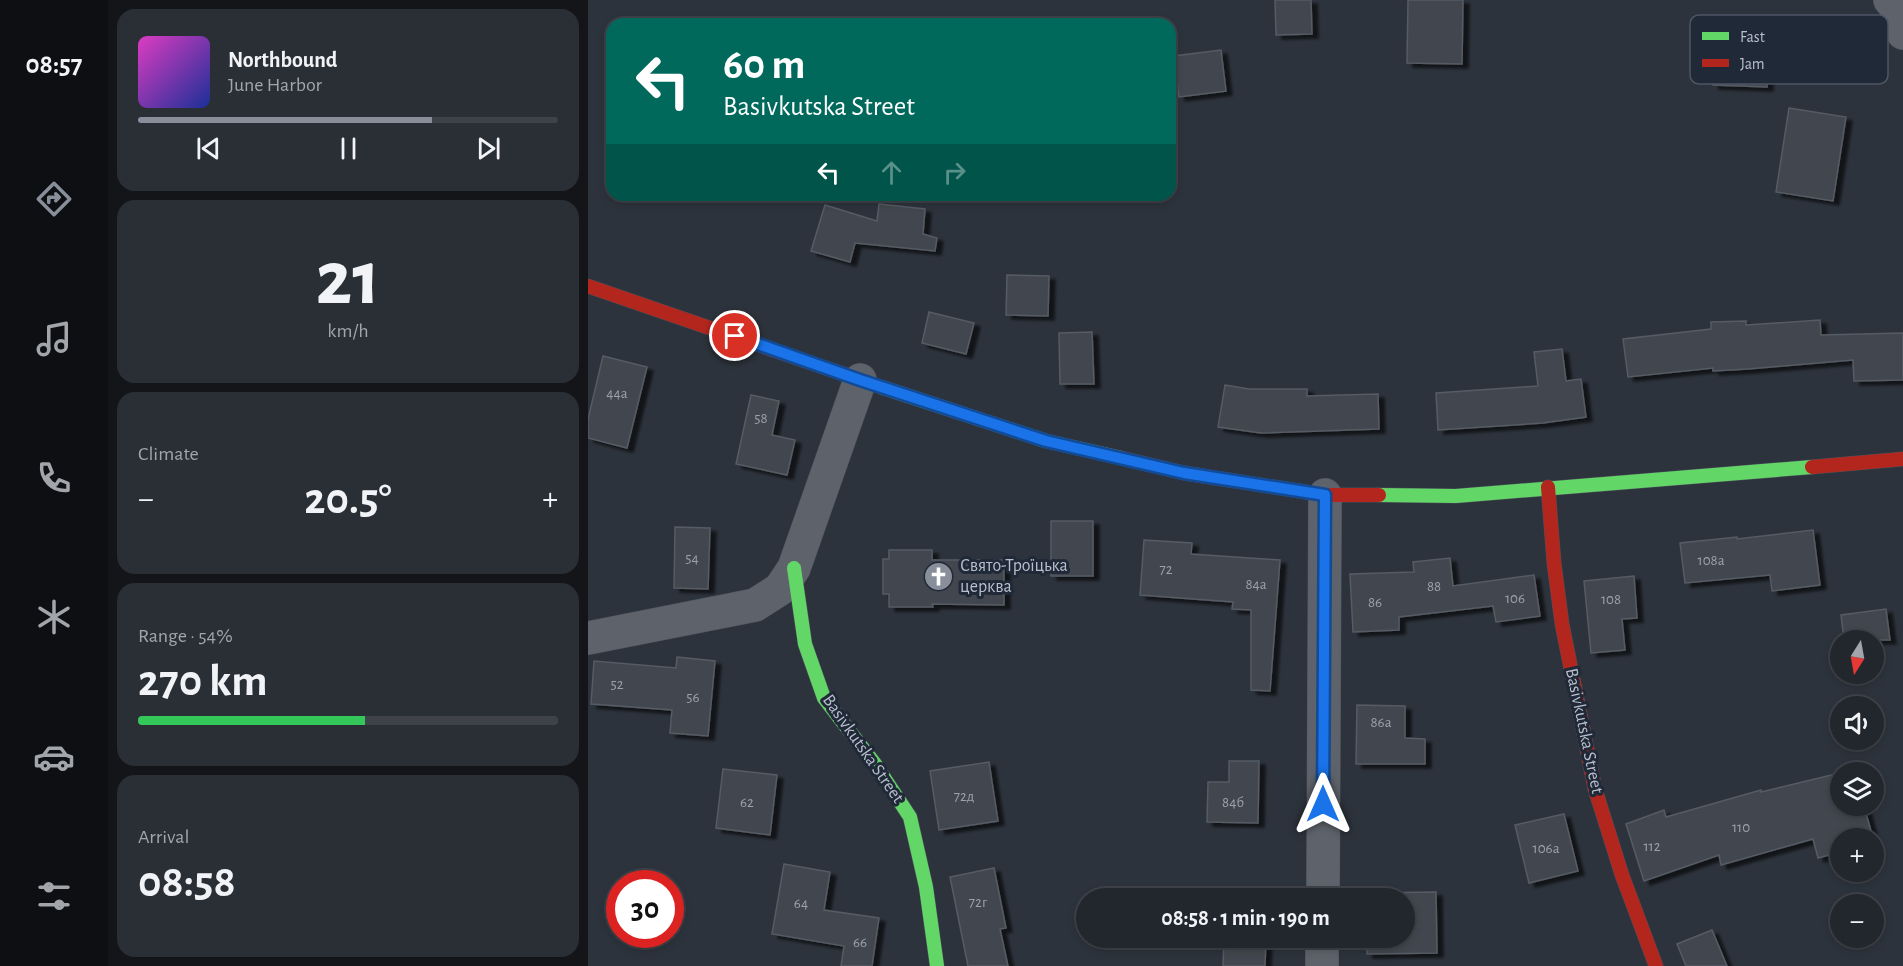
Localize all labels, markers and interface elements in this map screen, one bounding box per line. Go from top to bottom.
legend [1690,15,1888,84]
text: Fast [1740,29,1765,45]
icon: left [624,42,702,120]
text: 60 m [723,44,805,86]
text: Northbound [228,49,337,71]
text: 08:57 [26,51,82,78]
text: Jam [1740,56,1765,72]
text: June Harbor [228,75,322,95]
text: Basivkutska Street [723,93,915,120]
icon: previous [192,132,225,165]
icon: pause [332,132,365,165]
icon: next [472,132,505,165]
icon: left [812,156,845,189]
icon: ahead [875,156,908,189]
icon: right [938,156,971,189]
icon: directions [33,178,75,220]
text: 21 [316,241,380,319]
pin [709,310,760,361]
icon: music [33,318,75,360]
icon: arrive [718,319,751,352]
text: km/h [327,321,369,341]
house number: 44а [606,386,628,401]
house number: 58 [754,411,768,426]
text: Climate [138,444,199,464]
icon: phone [33,457,75,499]
text: 20.5° [304,477,392,522]
text: − [138,483,154,516]
text: + [542,483,558,516]
house number: 54 [685,551,699,566]
house number: 108а [1697,553,1725,568]
place label: Свято-Троїцька церква [960,557,1068,596]
church icon: Свято-Троїцька церква [923,560,955,592]
house number: 72 [1159,562,1173,577]
house number: 84а [1245,577,1267,592]
house number: 88 [1427,579,1441,594]
house number: 106 [1505,591,1525,606]
house number: 108 [1601,592,1621,607]
house number: 86 [1368,595,1382,610]
icon: climate [33,596,75,638]
text: Range · 54% [138,626,233,646]
north arrow [1830,630,1884,684]
map controls [1830,630,1884,948]
text: 270 km [138,659,267,704]
street label: Basivkutska Street [1562,667,1606,796]
house number: 52 [610,677,624,692]
house number: 56 [686,690,700,705]
street label: Basivkutska Street [819,691,907,807]
button: sound [1830,696,1884,750]
house number: 86а [1370,715,1392,730]
icon: car [33,736,75,778]
button: layers [1830,762,1884,816]
position arrow [1291,772,1355,836]
house number: 72д [954,789,974,804]
house number: 62 [740,795,754,810]
house number: 84б [1222,795,1244,810]
house number: 110 [1732,820,1750,835]
text: Arrival [138,827,189,847]
button: + [1830,828,1884,882]
house number: 112 [1643,839,1661,854]
house number: 106а [1533,841,1560,856]
text: 08:58 [138,860,236,905]
speed limit sign: 30 [606,870,684,948]
icon: filters [33,875,75,917]
button: − [1830,894,1884,948]
house number: 72г [969,895,988,910]
house number: 64 [794,896,808,911]
text: 08:58 · 1 min · 190 m [1161,907,1330,929]
house number: 66 [853,935,867,950]

